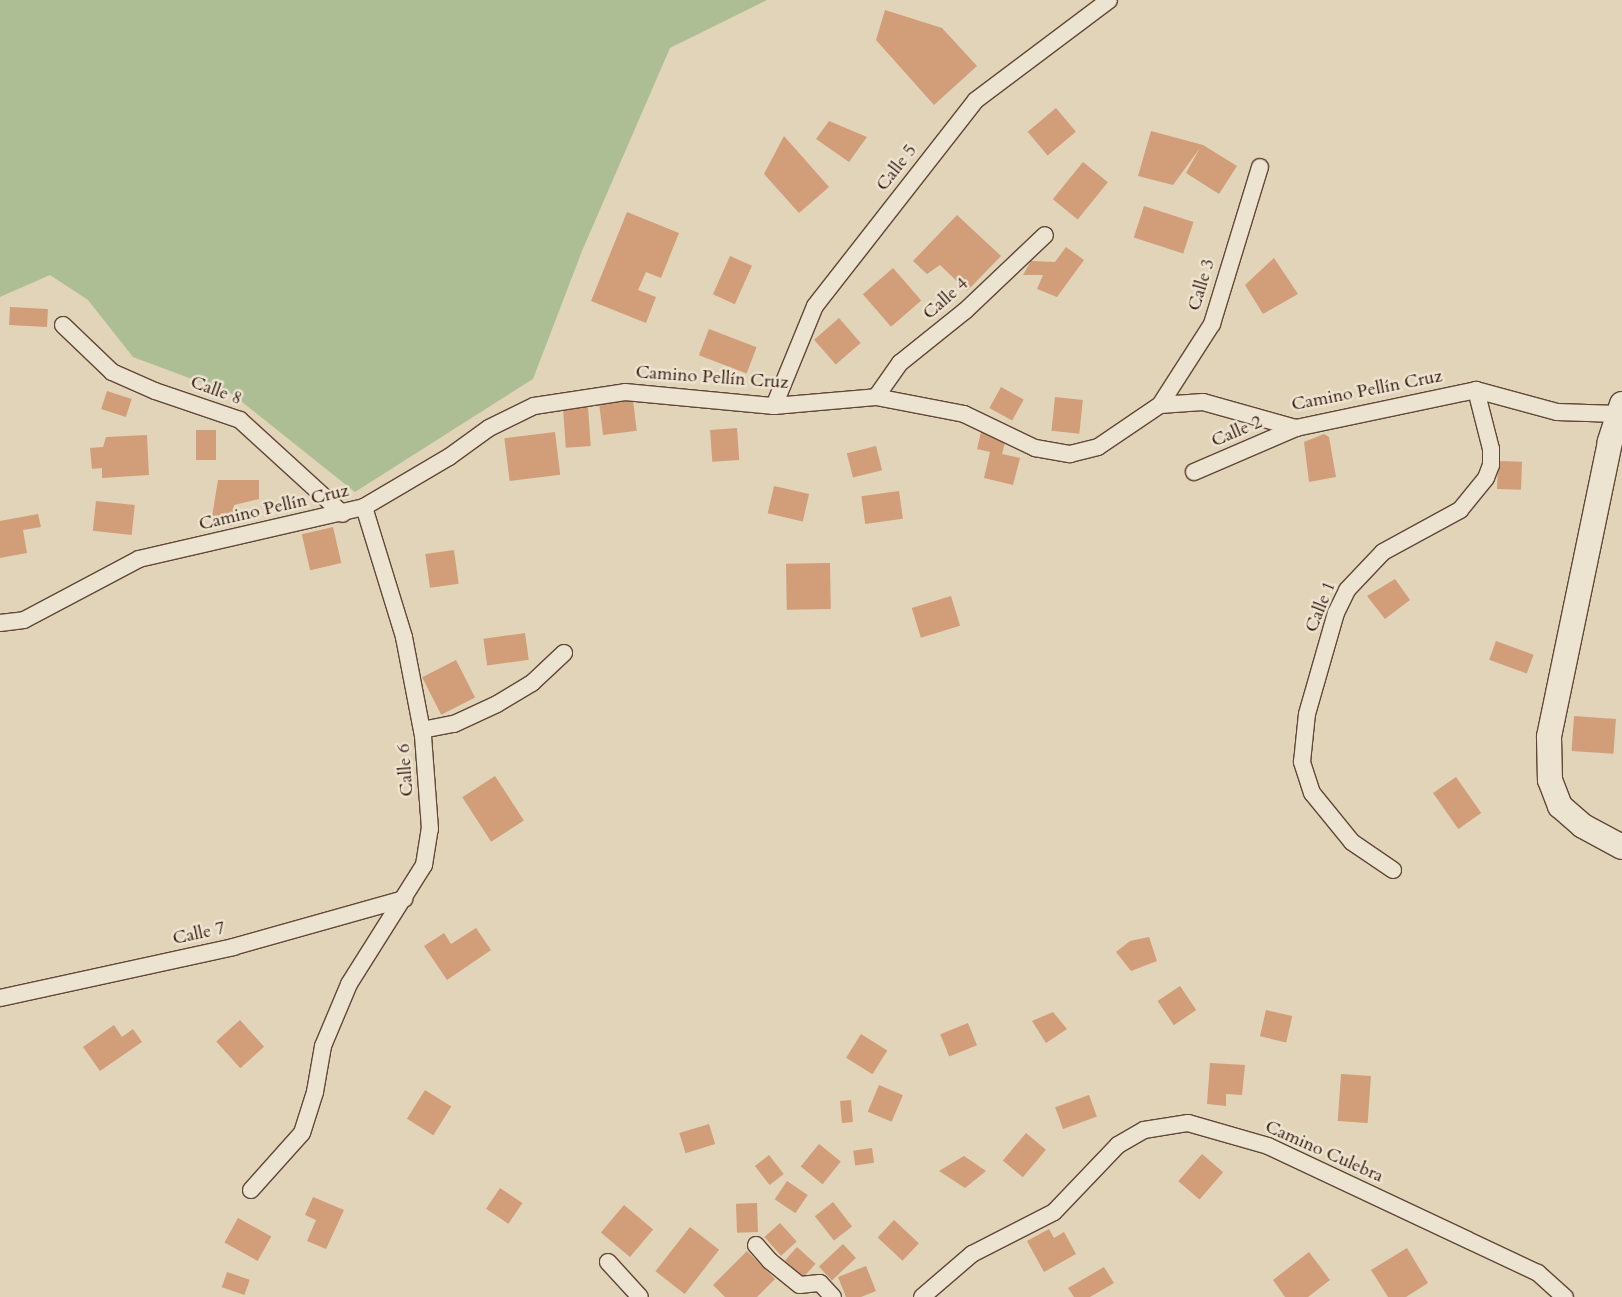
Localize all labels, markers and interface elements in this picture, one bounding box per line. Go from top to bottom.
street label: Calle 5 [872,140,922,196]
street label: Calle 3 [1184,257,1220,313]
street label: Calle 4 [919,273,973,325]
street label: Camino Pellín Cruz [635,362,789,394]
street label: Camino Pellín Cruz [1290,366,1444,416]
street label: Calle 8 [187,372,245,410]
street label: Calle 2 [1208,412,1266,452]
street label: Camino Pellín Cruz [197,480,351,536]
street label: Calle 1 [1301,578,1341,636]
street label: Calle 6 [393,743,419,797]
street label: Calle 7 [171,918,227,950]
street label: Camino Culebra [1262,1116,1386,1188]

